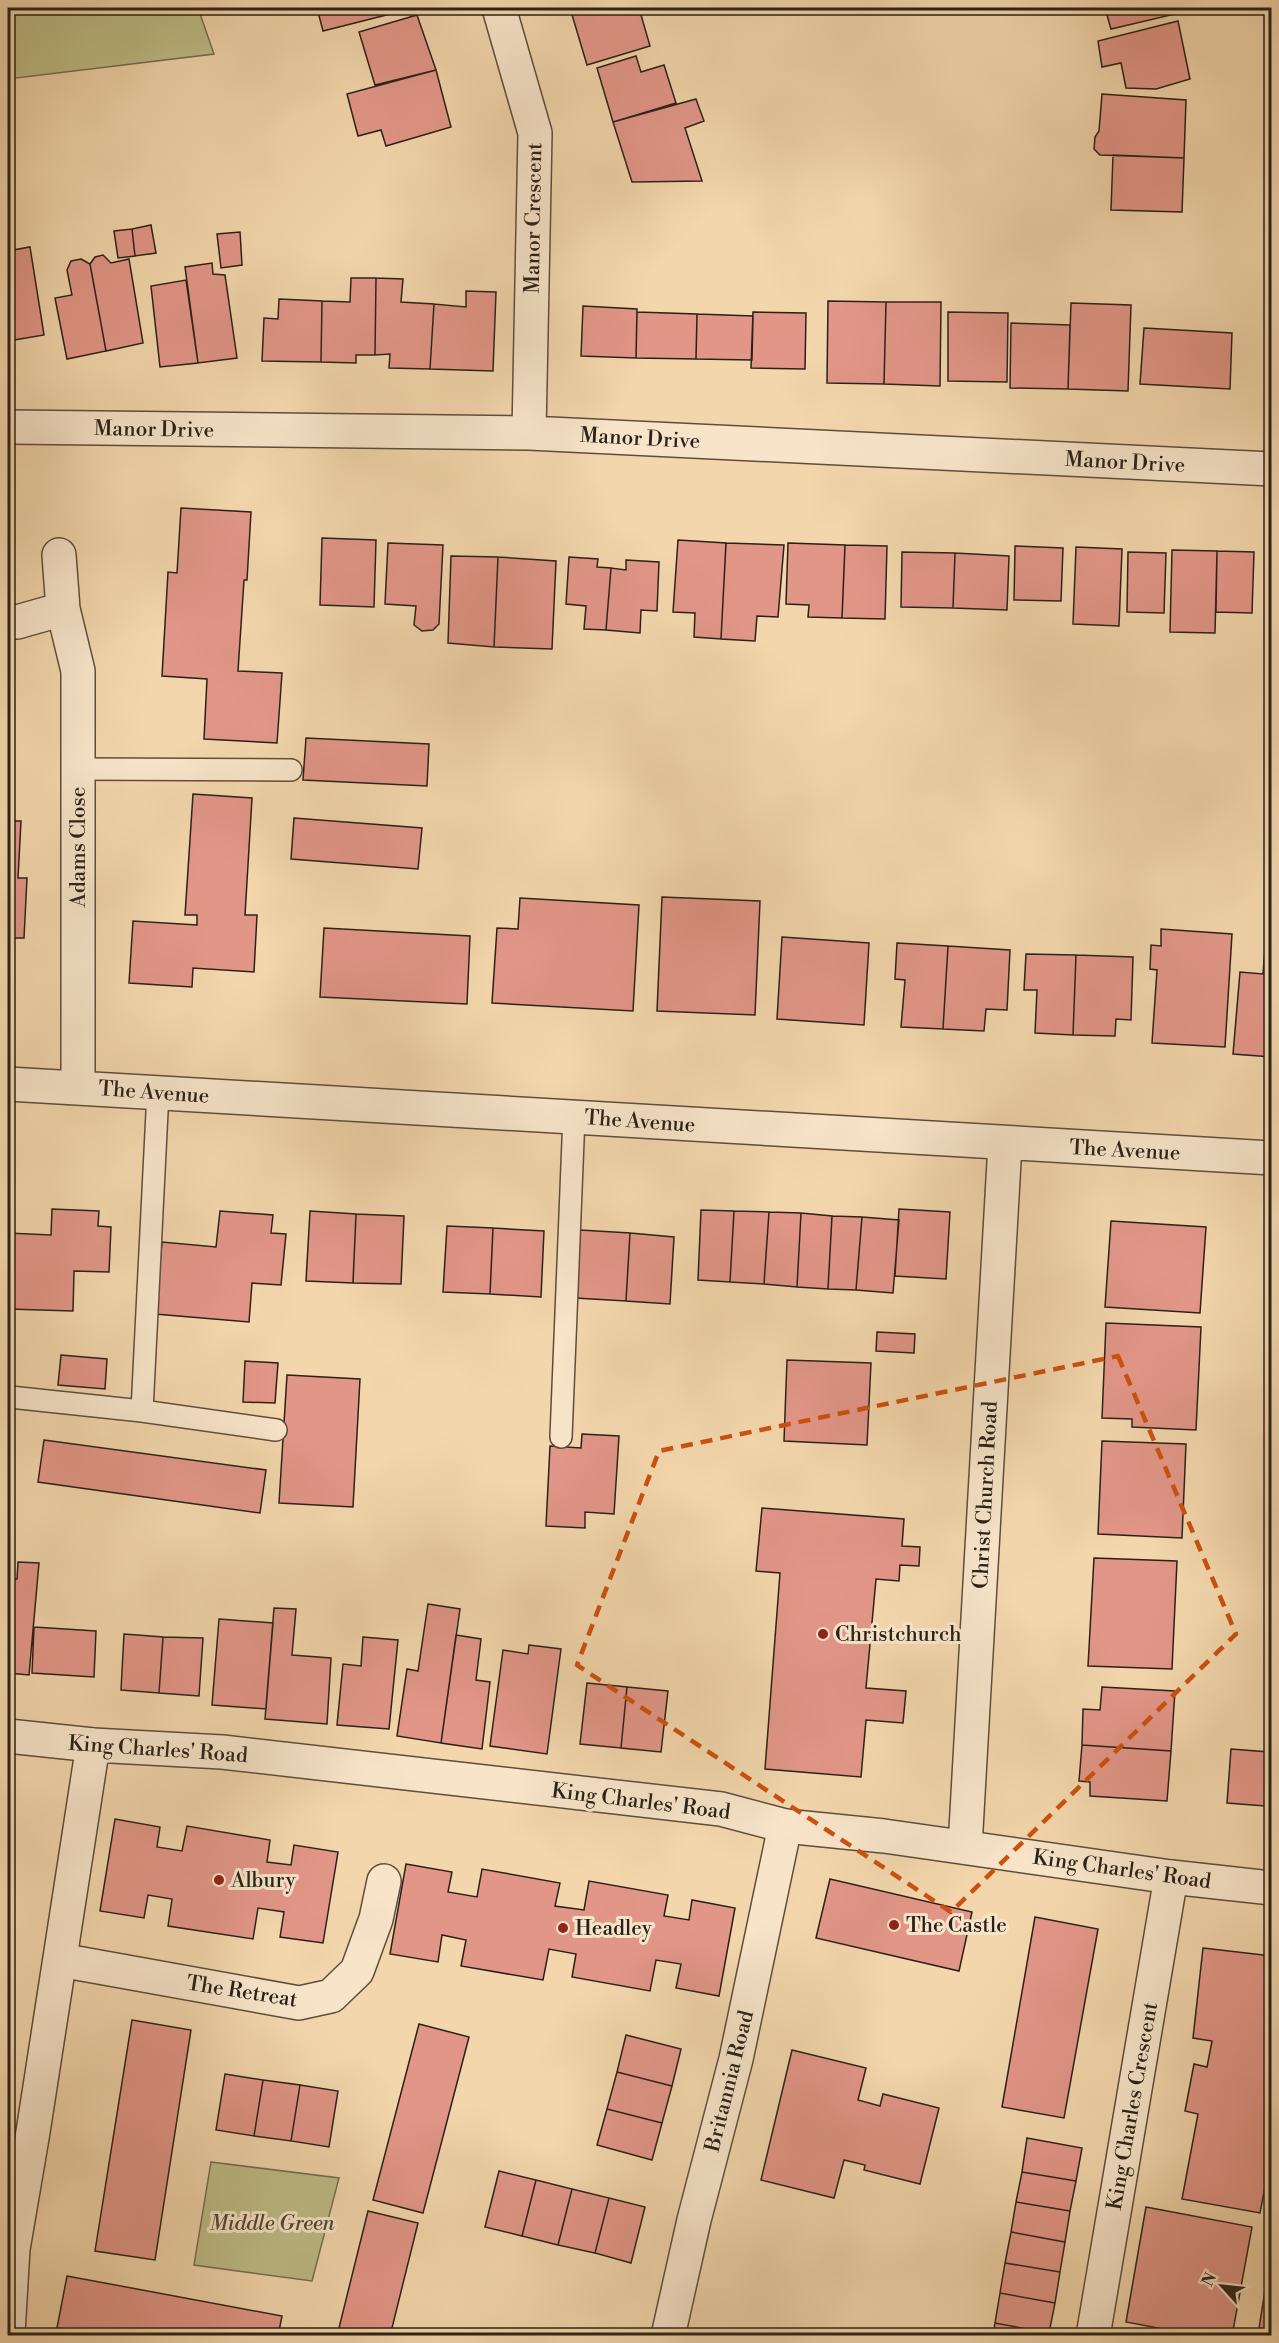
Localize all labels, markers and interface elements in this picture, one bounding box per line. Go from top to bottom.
street label: Manor Crescent [520,142,548,294]
street label: Manor Drive [94,416,214,444]
street label: Manor Drive [579,423,701,455]
street label: Manor Drive [1064,447,1186,479]
street label: Adams Close [66,787,92,908]
street label: The Avenue [98,1076,210,1110]
street label: The Avenue [584,1105,696,1139]
street label: The Avenue [1069,1135,1181,1167]
street label: Christ Church Road [968,1400,1004,1590]
place label: Christchurch [835,1622,962,1648]
marker: Christchurch [816,1627,830,1641]
street label: King Charles' Road [67,1731,249,1769]
street label: King Charles' Road [550,1778,732,1826]
street label: King Charles' Road [1031,1845,1213,1895]
place label: Albury [230,1868,296,1894]
marker: Albury [212,1873,226,1887]
place label: The Castle [906,1913,1007,1939]
place label: Headley [575,1916,653,1942]
marker: The Castle [887,1918,901,1932]
marker: Headley [556,1921,570,1935]
street label: The Retreat [185,1970,300,2014]
street label: King Charles Crescent [1102,2000,1164,2212]
street label: Britannia Road [700,2008,760,2156]
park label: Middle Green [210,2211,335,2237]
north arrow [1192,2256,1252,2316]
text: N [1198,2269,1221,2290]

